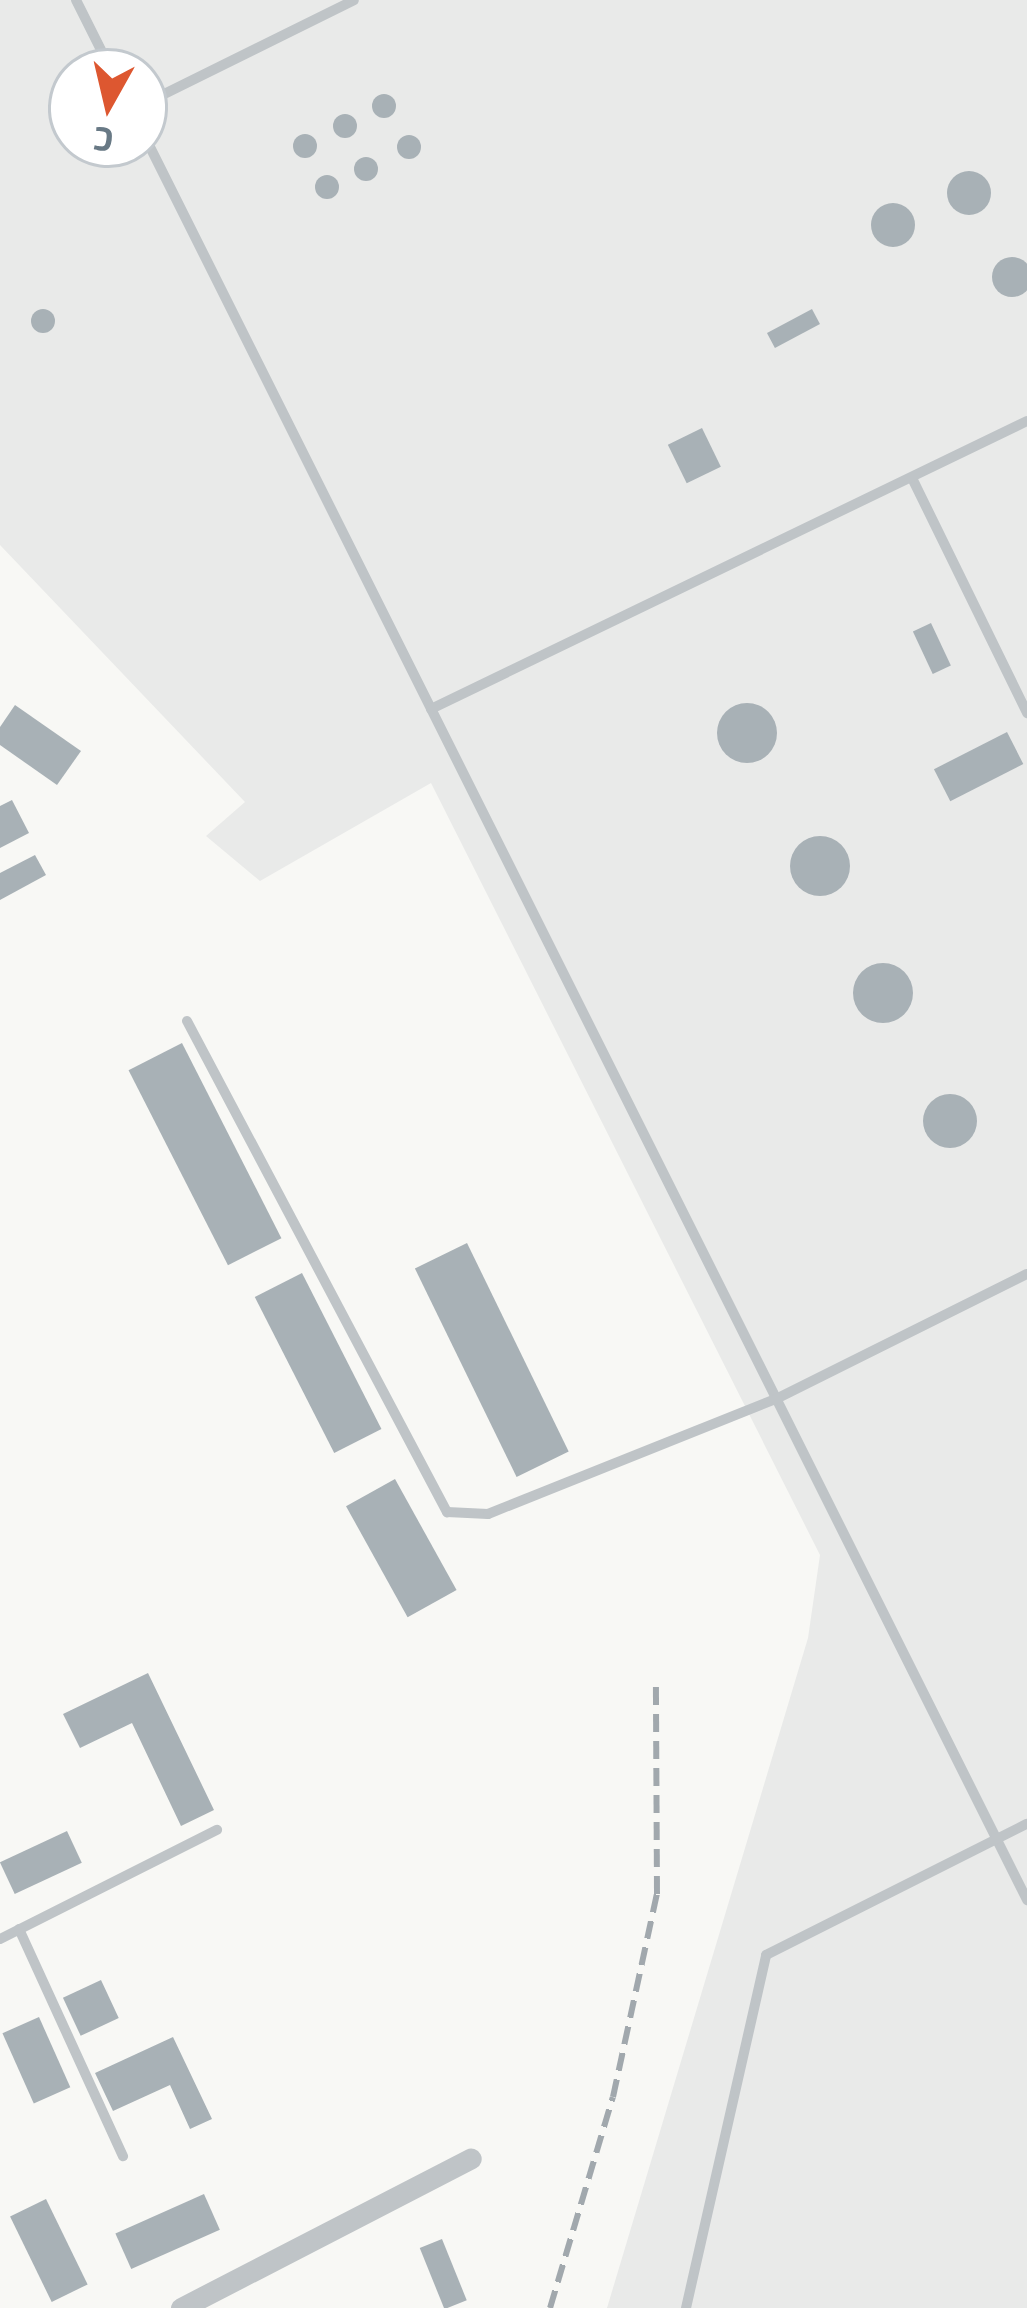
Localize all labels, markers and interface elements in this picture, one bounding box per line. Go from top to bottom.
north arrow [48,48,168,168]
text: С [91,120,116,162]

